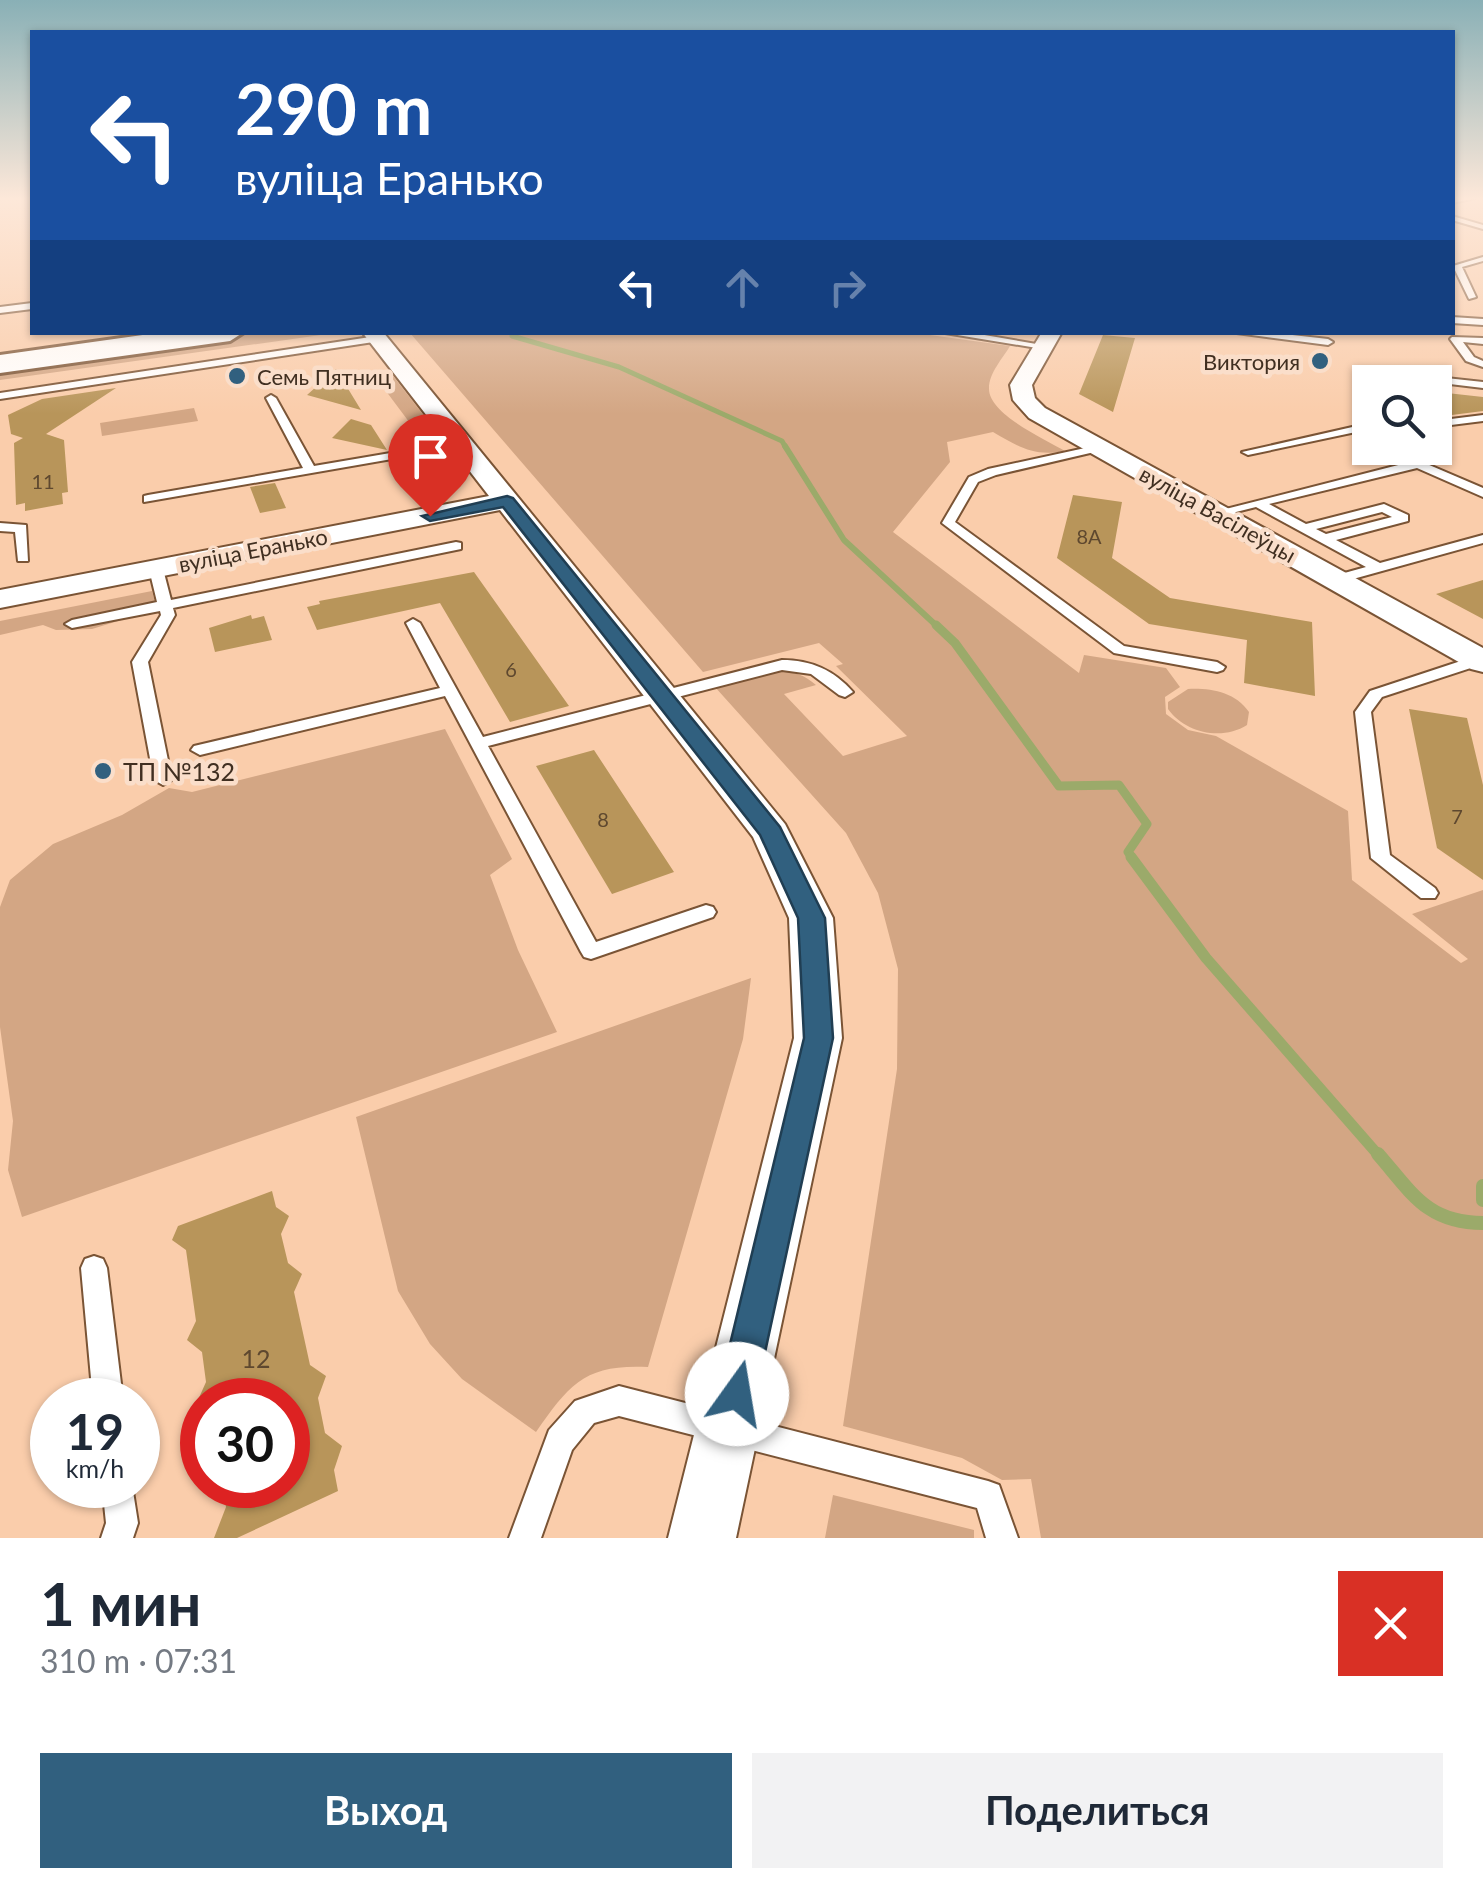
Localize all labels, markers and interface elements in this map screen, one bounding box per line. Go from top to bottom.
text: 290 m [235,66,432,150]
icon: left [70,70,200,200]
text: вуліца Еранько [235,151,544,205]
icon: left [610,260,665,315]
icon: ahead [715,260,770,315]
icon: right [820,260,875,315]
place label: Виктория [1203,348,1300,375]
marker: Виктория [1309,350,1331,372]
place label: Семь Пятниц [257,363,391,390]
marker: Семь Пятниц [226,365,248,387]
map controls [1352,365,1452,465]
button: search [1352,365,1452,465]
pin [388,414,473,517]
icon: arrive [403,429,458,484]
street label: вуліца Васілеўцы [1135,460,1301,568]
house number: 11 [31,469,55,493]
street label: вуліца Еранько [176,522,330,578]
house number: 8А [1076,524,1102,548]
house number: 6 [505,657,517,681]
place label: ТП №132 [123,756,235,786]
marker: ТП №132 [92,760,114,782]
house number: 7 [1451,804,1463,828]
house number: 8 [597,807,609,831]
position arrow [685,1342,789,1446]
house number: 12 [241,1343,271,1373]
speed limit sign: 30 [180,1378,310,1508]
text: 19 [66,1401,124,1461]
text: km/h [66,1453,124,1483]
text: 1 мин [40,1567,202,1639]
button: close [1338,1571,1443,1676]
text: 310 m · 07:31 [40,1641,237,1680]
button: Выход [40,1753,732,1868]
button: Поделиться [752,1753,1443,1868]

